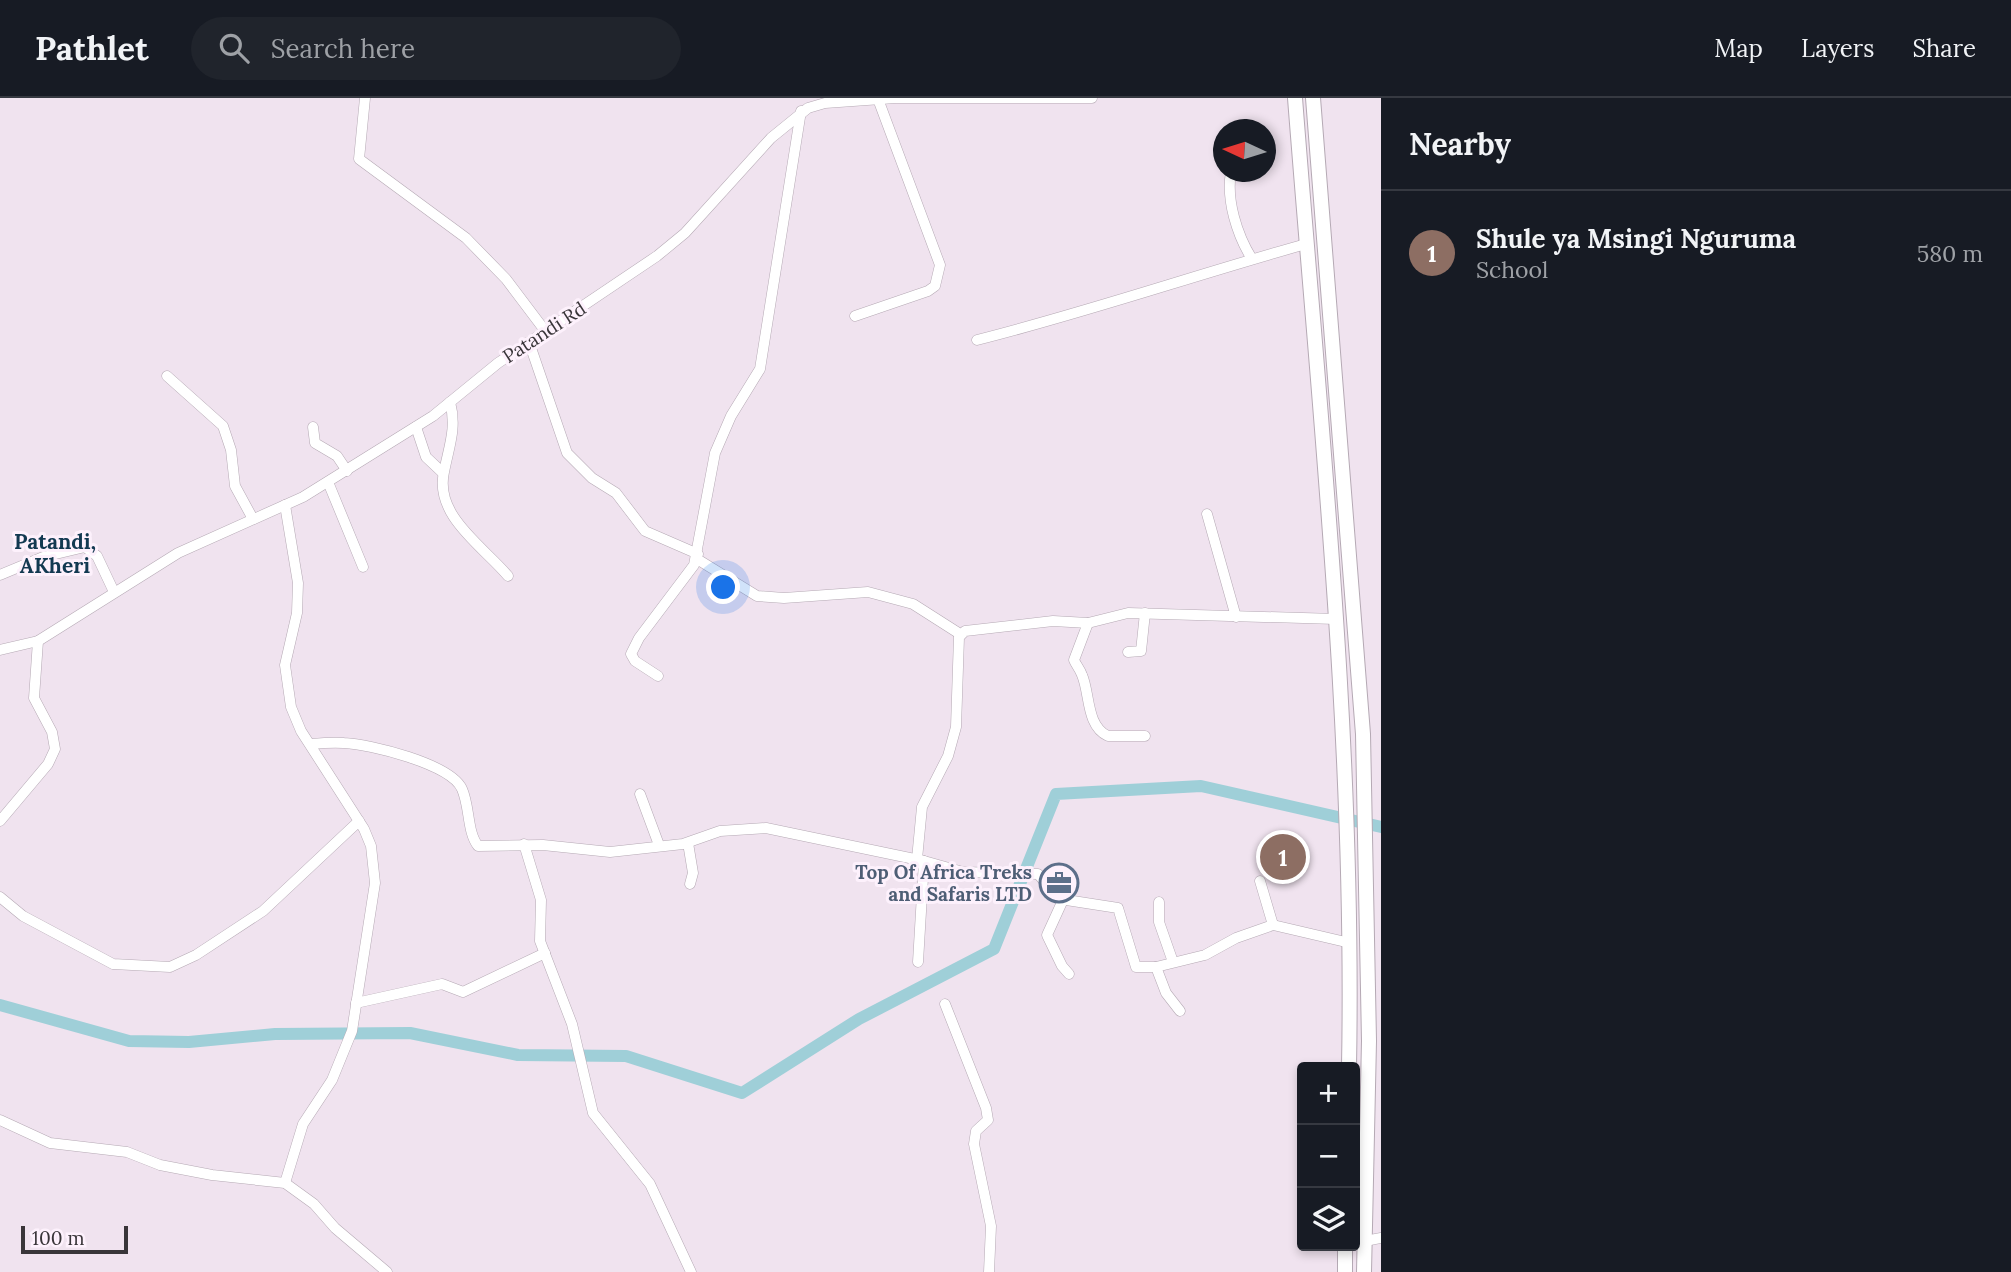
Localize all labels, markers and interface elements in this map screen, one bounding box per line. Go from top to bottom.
search box [191,17,681,80]
text: Pathlet [35,27,149,69]
icon: search [215,29,253,67]
text: Search here [271,32,415,65]
text: Map [1714,33,1763,64]
text: Layers [1801,33,1874,64]
text: Share [1912,33,1976,64]
north arrow [1213,119,1276,182]
text: Nearby [1409,125,1511,163]
text: Shule ya Msingi Nguruma [1476,222,1796,255]
text: 1 [1427,239,1437,268]
text: 580 m [1917,239,1983,268]
text: School [1476,255,1548,284]
street label: Patandi Rd [498,296,590,368]
district label: Patandi, AKheri [14,528,96,579]
your location [706,570,740,604]
pin: 1 [1260,831,1306,883]
place label: Top Of Africa Treks and Safaris LTD [855,860,1032,906]
office icon: Top Of Africa Treks and Safaris LTD [1038,862,1080,904]
map controls [1297,1062,1360,1251]
button: + [1297,1062,1360,1125]
button: − [1297,1125,1360,1188]
button: layers [1297,1188,1360,1251]
scale bar [21,1223,128,1255]
text: 100 m [32,1226,85,1250]

